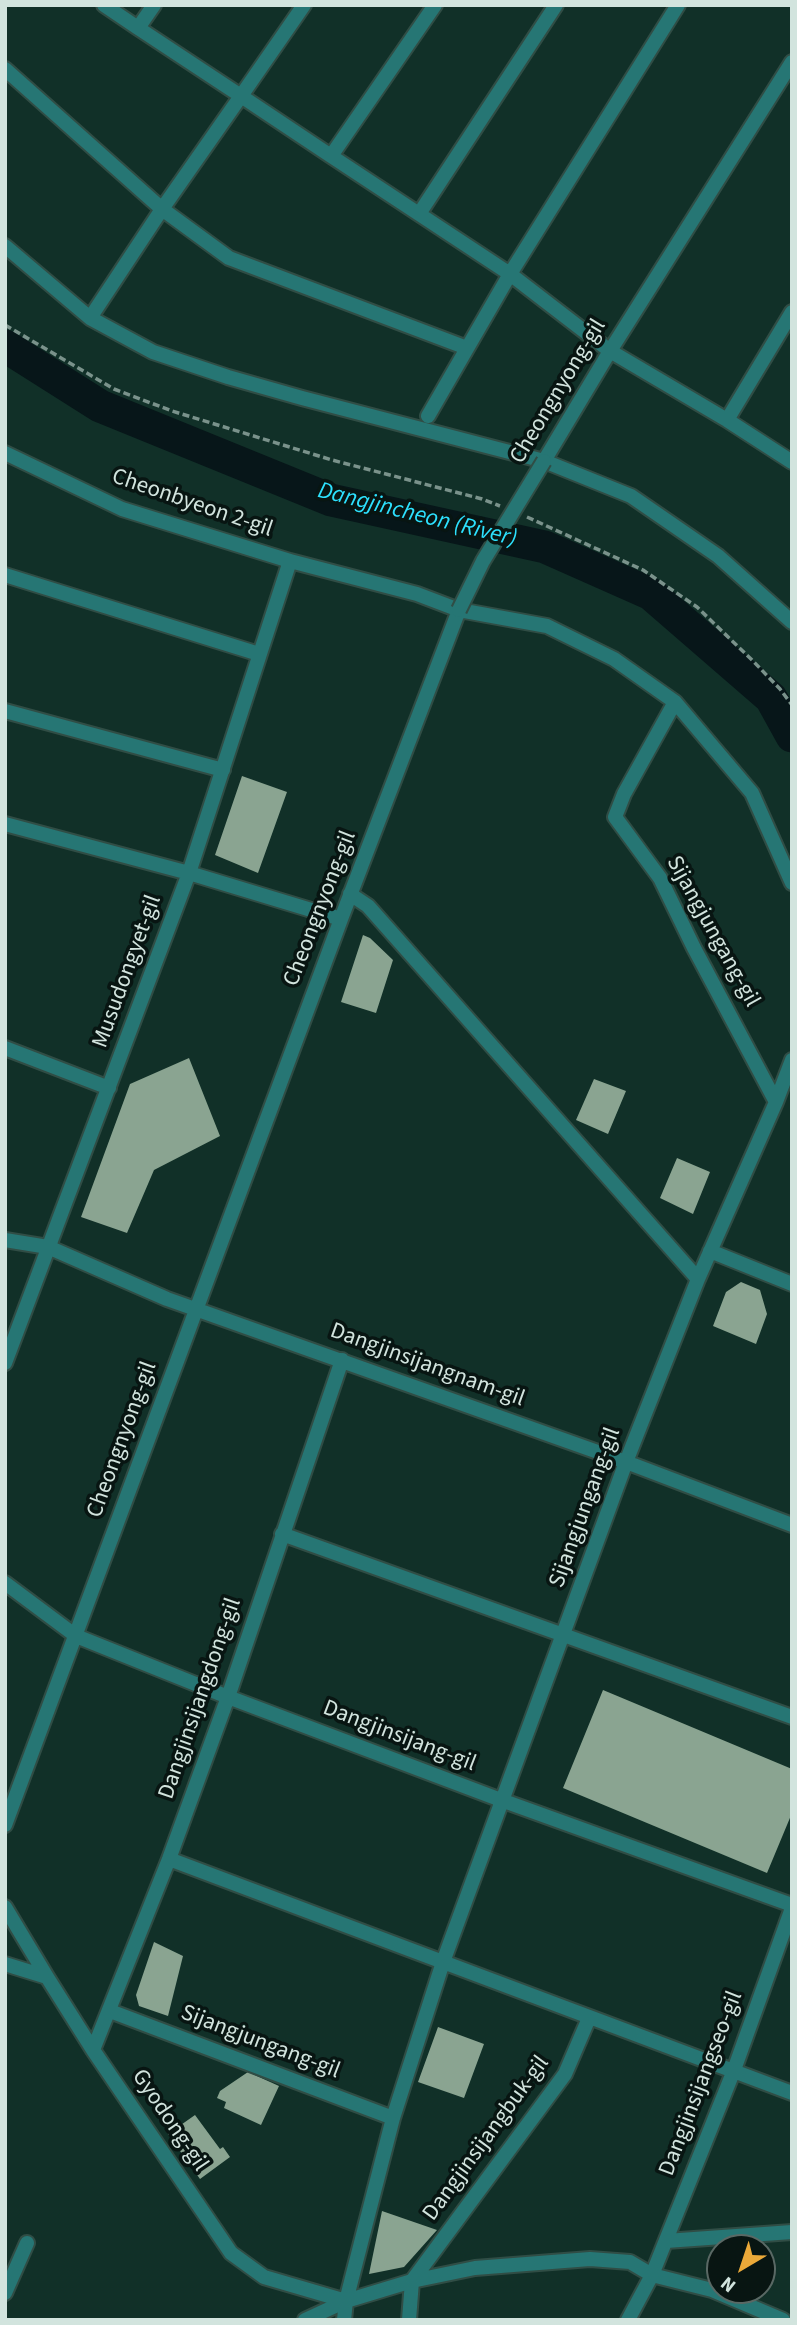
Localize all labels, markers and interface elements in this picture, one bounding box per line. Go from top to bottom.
street label: Cheongnyong-gil [505,315,613,469]
street label: Cheonbyeon 2-gil [108,464,276,544]
water label: Dangjincheon (River) [314,477,520,555]
street label: Cheongnyong-gil [279,828,363,990]
street label: Sijangjungang-gil [659,852,765,1012]
street label: Musudongyet-gil [88,892,168,1052]
street label: Dangjinsijangnam-gil [326,1318,528,1414]
street label: Cheongnyong-gil [82,1358,164,1522]
street label: Sijangjungang-gil [544,1424,628,1592]
street label: Dangjinsijangdong-gil [154,1595,248,1803]
street label: Dangjinsijang-gil [319,1695,479,1779]
street label: Dangjinsijangseo-gil [654,1988,750,2180]
street label: Sijangjungang-gil [177,2000,343,2086]
street label: Dangjinsijangbuk-gil [418,2051,556,2227]
street label: Gyodong-gil [125,2065,213,2177]
north arrow [706,2234,776,2304]
text: N [715,2270,742,2299]

